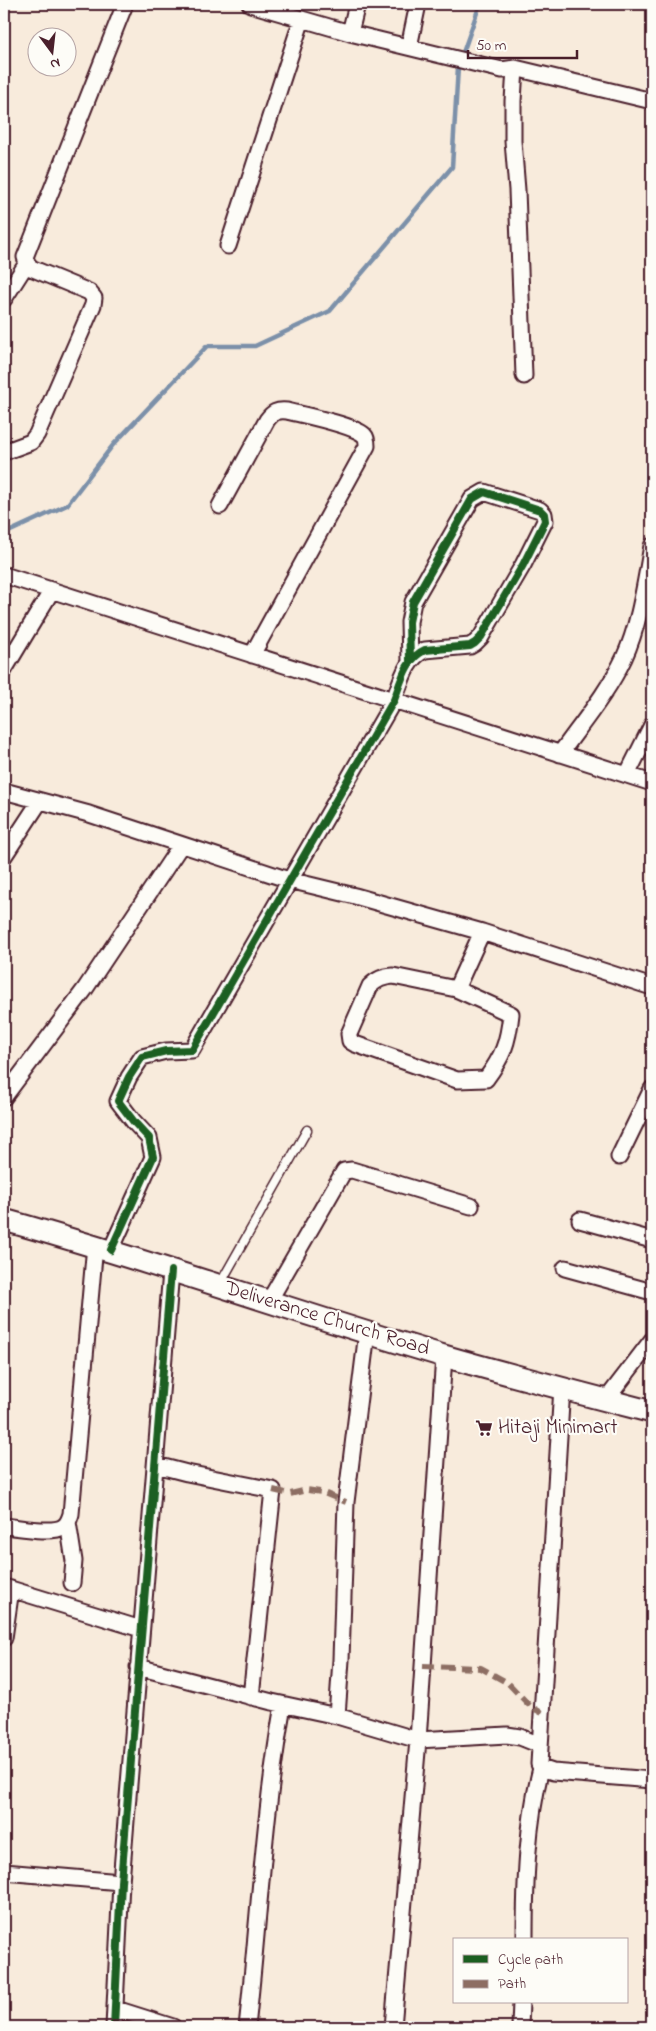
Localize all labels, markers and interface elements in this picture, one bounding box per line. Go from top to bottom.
north arrow [28,28,78,78]
scale bar [468,28,577,60]
text: 50 m [476,35,507,57]
text: N [48,52,62,74]
street label: Deliverance Church Road [220,1273,433,1364]
place label: Hitaji Minimart [498,1413,617,1443]
supermarket icon: Hitaji Minimart [474,1418,494,1438]
legend [453,1938,628,2004]
text: Cycle path [498,1949,563,1972]
text: Path [498,1973,526,1995]

